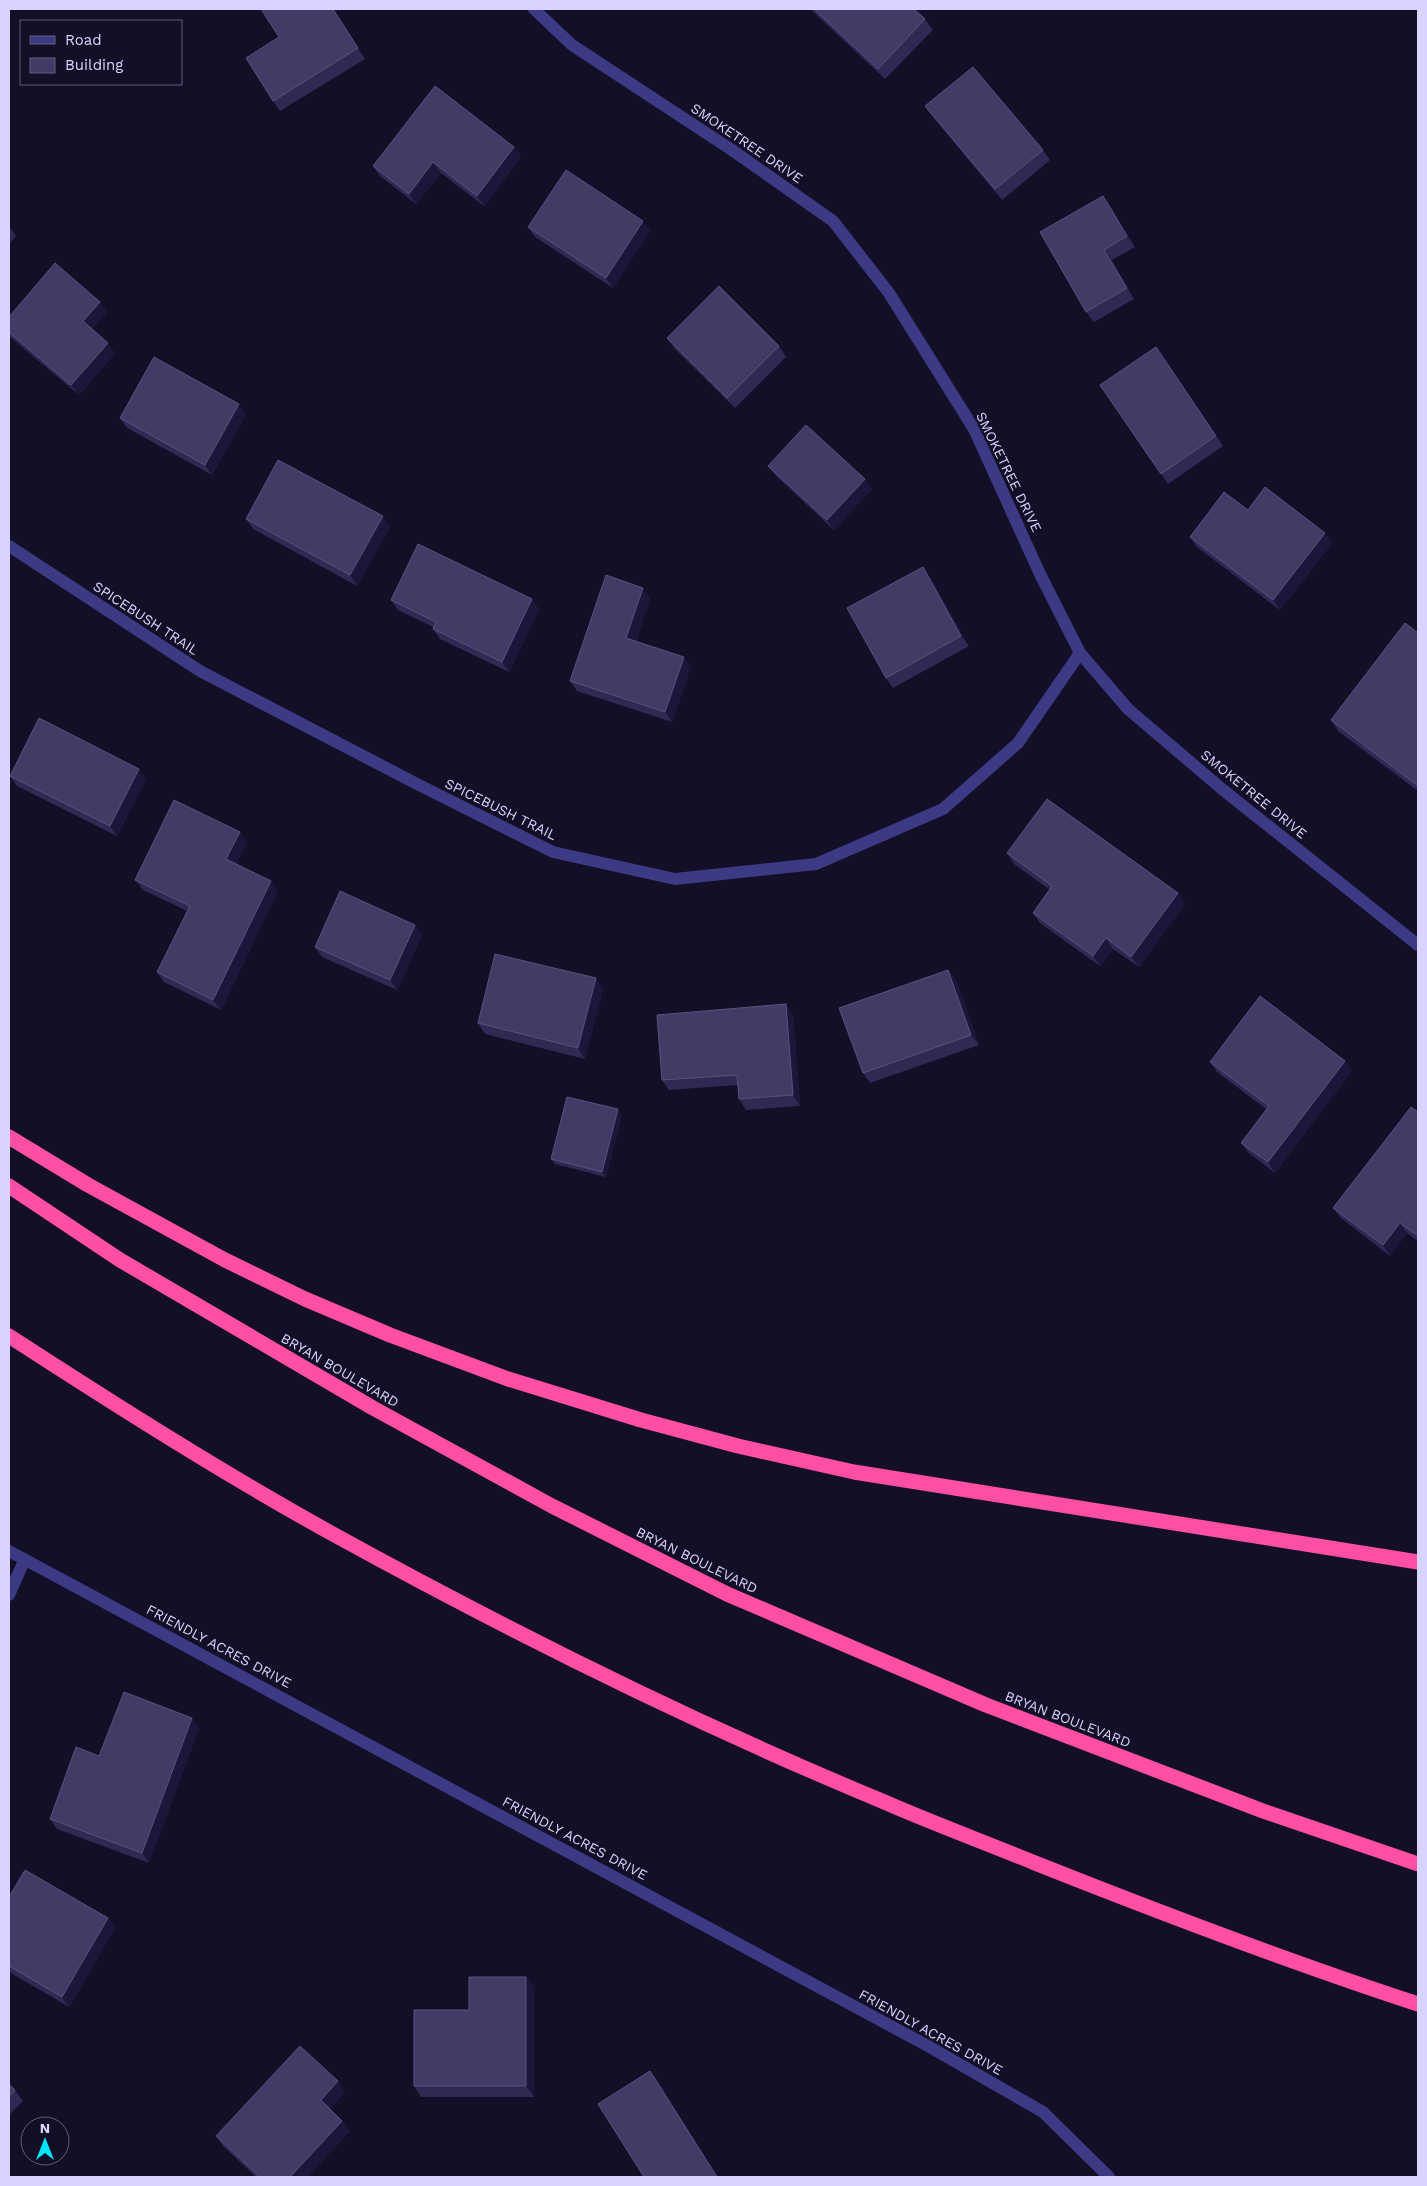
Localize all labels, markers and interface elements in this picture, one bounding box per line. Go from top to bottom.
legend [20,20,182,85]
text: Road [65,31,102,49]
text: Building [65,56,123,74]
street label: SMOKETREE DRIVE [688,100,806,186]
street label: SMOKETREE DRIVE [973,409,1045,535]
street label: SPICEBUSH TRAIL [90,578,202,658]
street label: SMOKETREE DRIVE [1198,746,1310,842]
street label: SPICEBUSH TRAIL [442,775,560,843]
street label: BRYAN BOULEVARD [278,1330,402,1410]
street label: BRYAN BOULEVARD [634,1524,760,1596]
street label: FRIENDLY ACRES DRIVE [144,1601,294,1691]
street label: BRYAN BOULEVARD [1003,1688,1133,1750]
street label: FRIENDLY ACRES DRIVE [500,1793,650,1883]
street label: FRIENDLY ACRES DRIVE [856,1986,1006,2078]
north arrow [20,2116,70,2166]
text: N [40,2120,50,2136]

